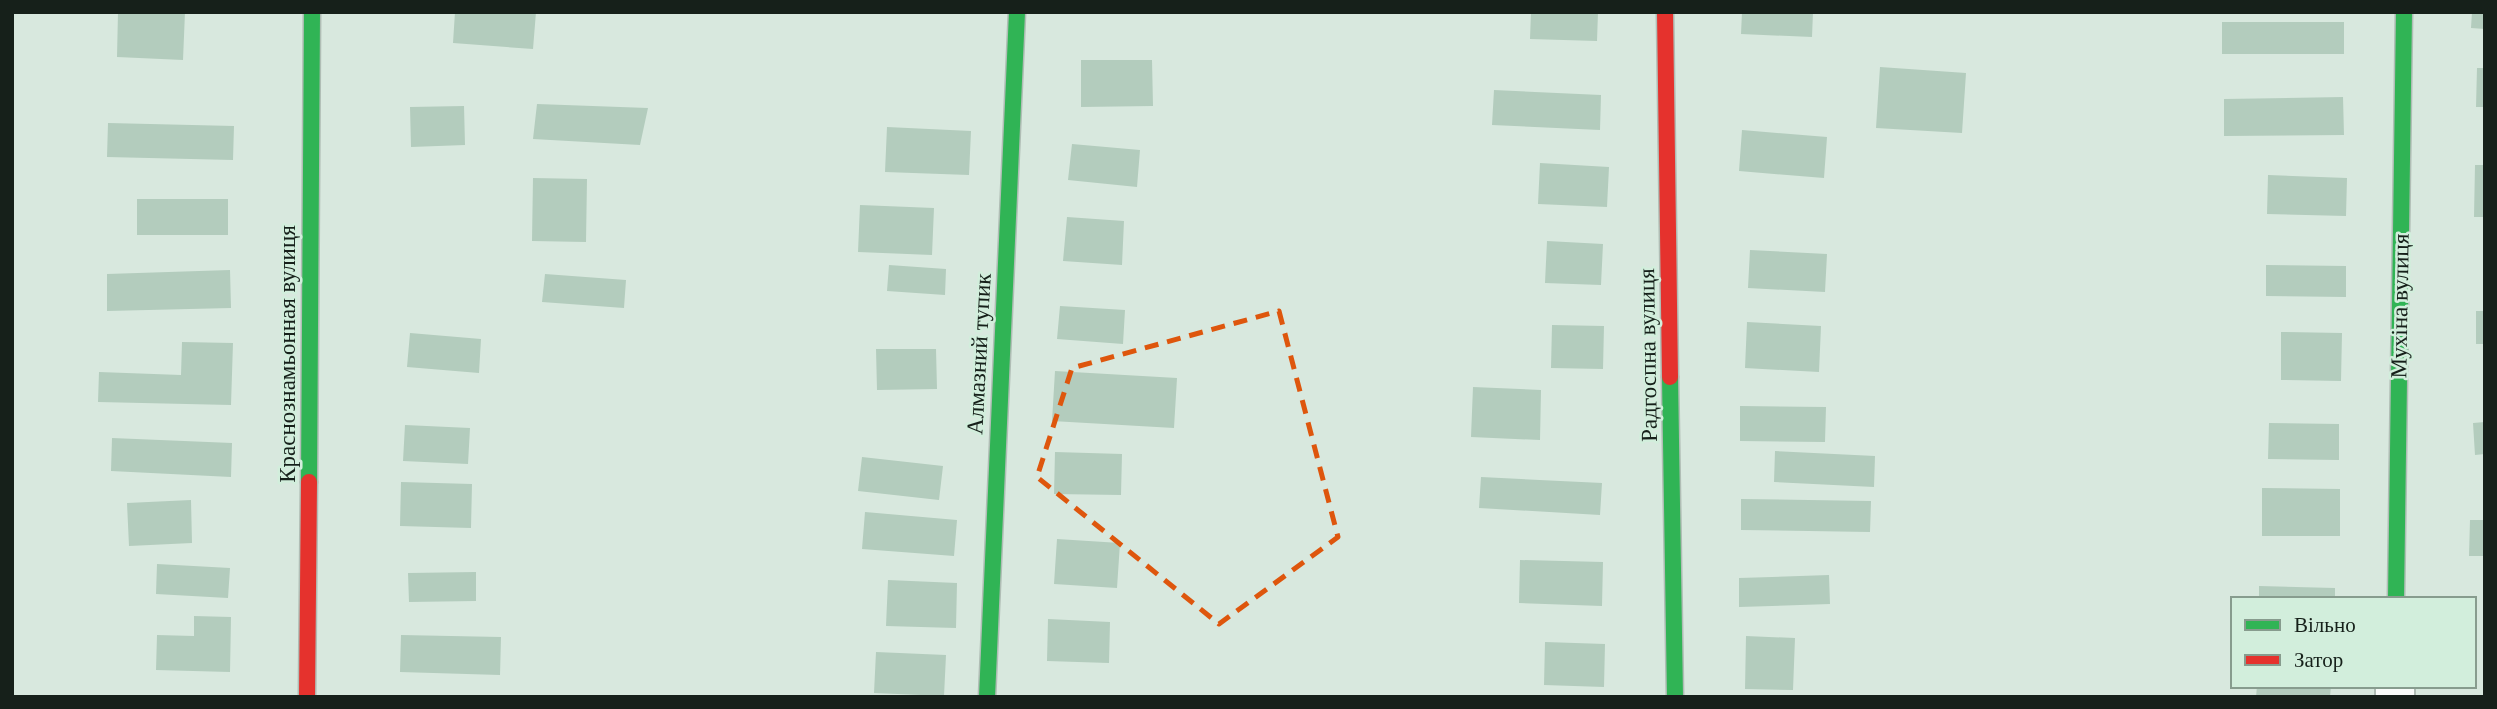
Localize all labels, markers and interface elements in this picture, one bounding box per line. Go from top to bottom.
street label: Краснознамьонная вулиця [275,225,300,483]
street label: Мухіна вулиця [2386,233,2414,379]
street label: Радгоспна вулиця [1634,268,1662,442]
street label: Алмазний тупик [962,272,996,435]
legend [2231,597,2476,688]
text: Вільно [2294,613,2356,637]
text: Затор [2294,648,2343,672]

